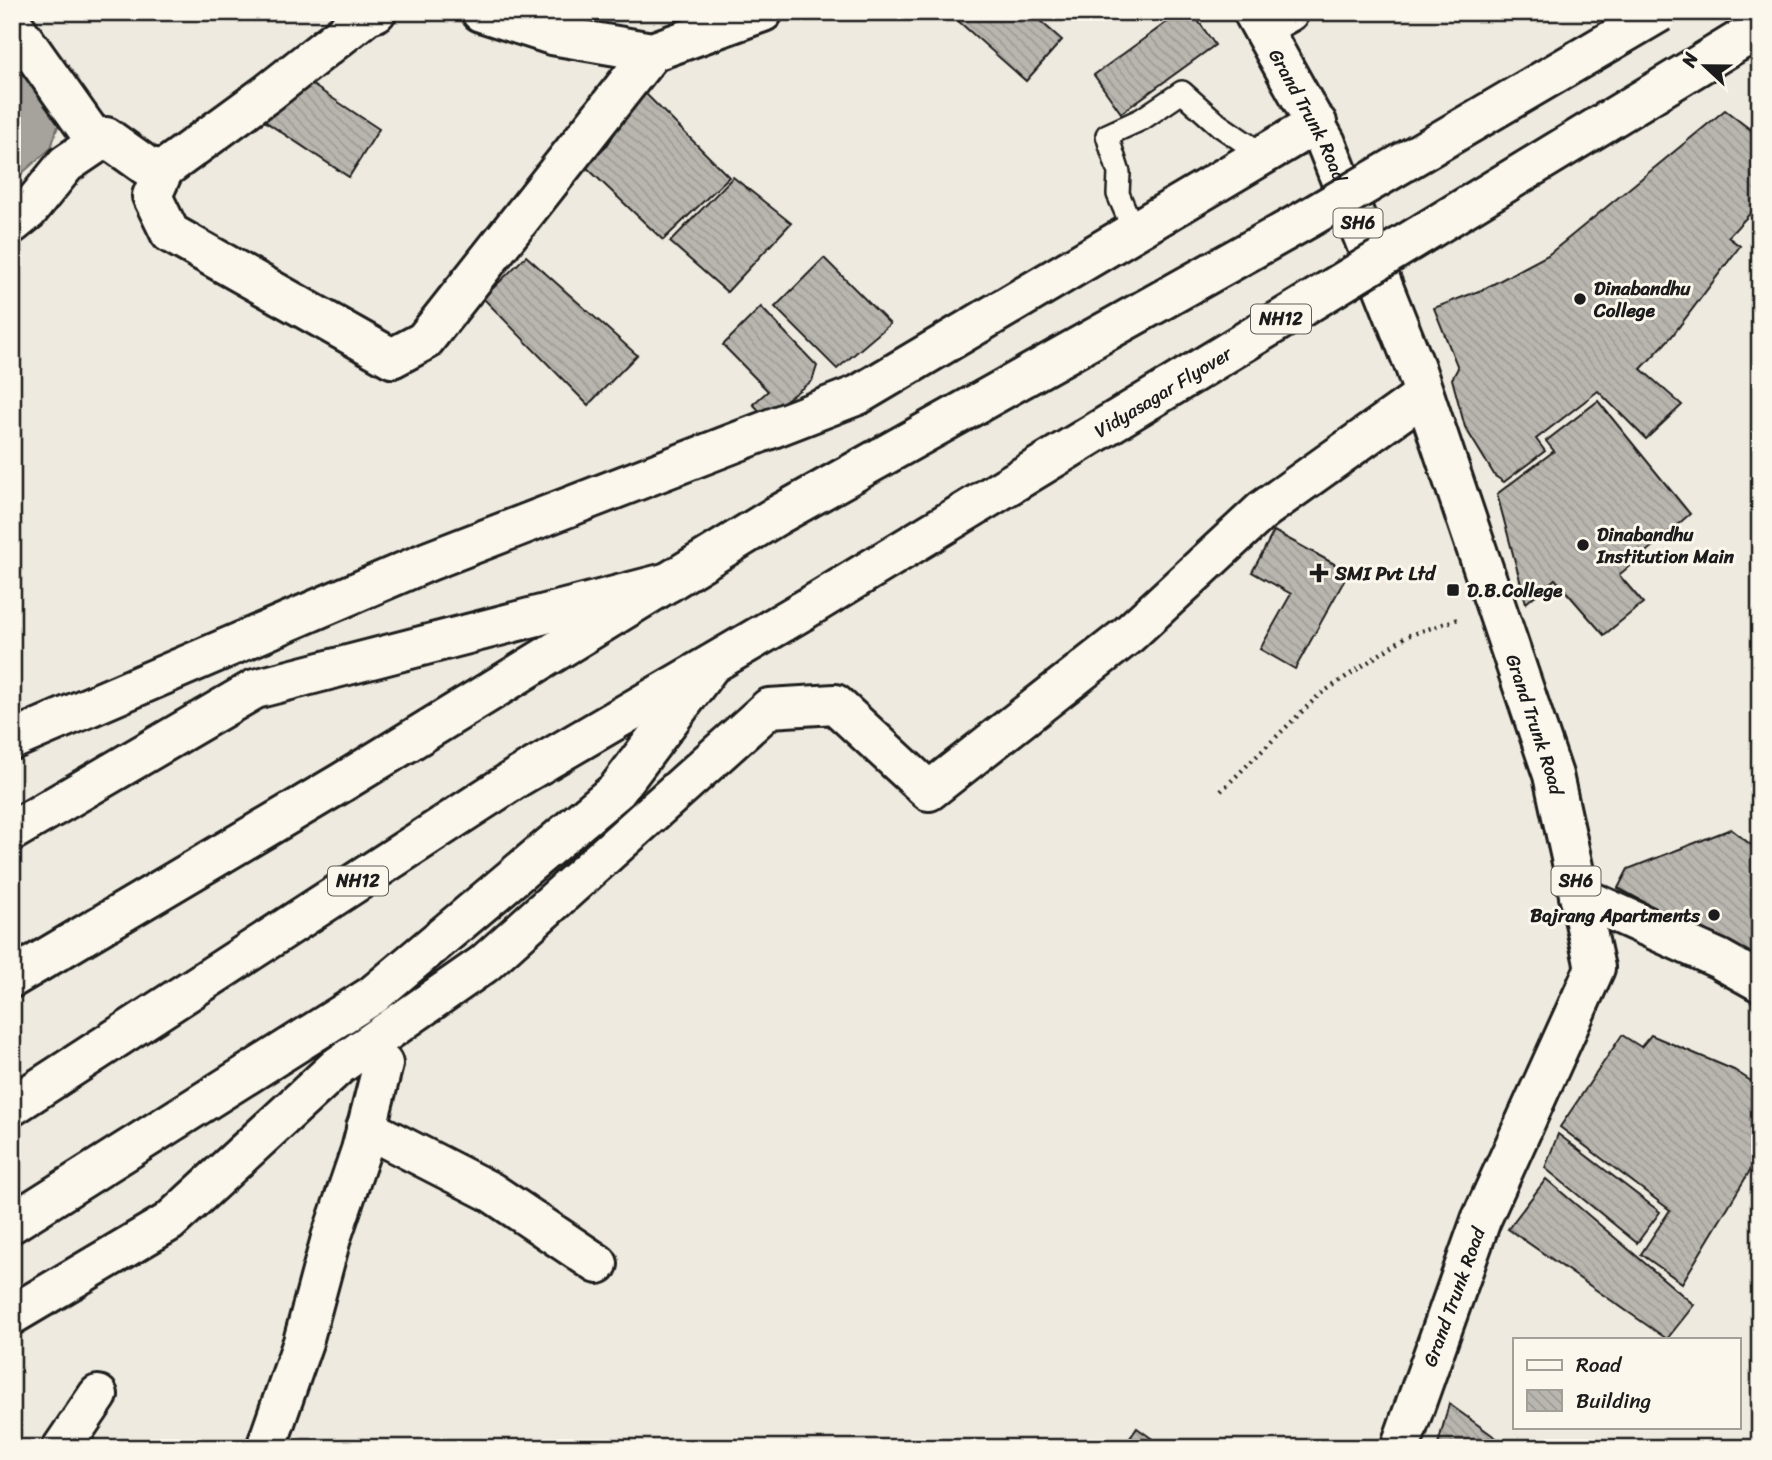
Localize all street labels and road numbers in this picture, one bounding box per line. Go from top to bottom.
street label: Grand Trunk Road [1260,42,1357,188]
road number: SH6 [1334,208,1382,238]
road number: NH12 [1251,304,1311,334]
street label: Vidyasagar Flyover [1087,336,1239,446]
street label: Grand Trunk Road [1497,650,1574,799]
road number: NH12 [328,866,388,896]
road number: SH6 [1552,866,1600,896]
street label: Grand Trunk Road [1413,1221,1495,1371]

